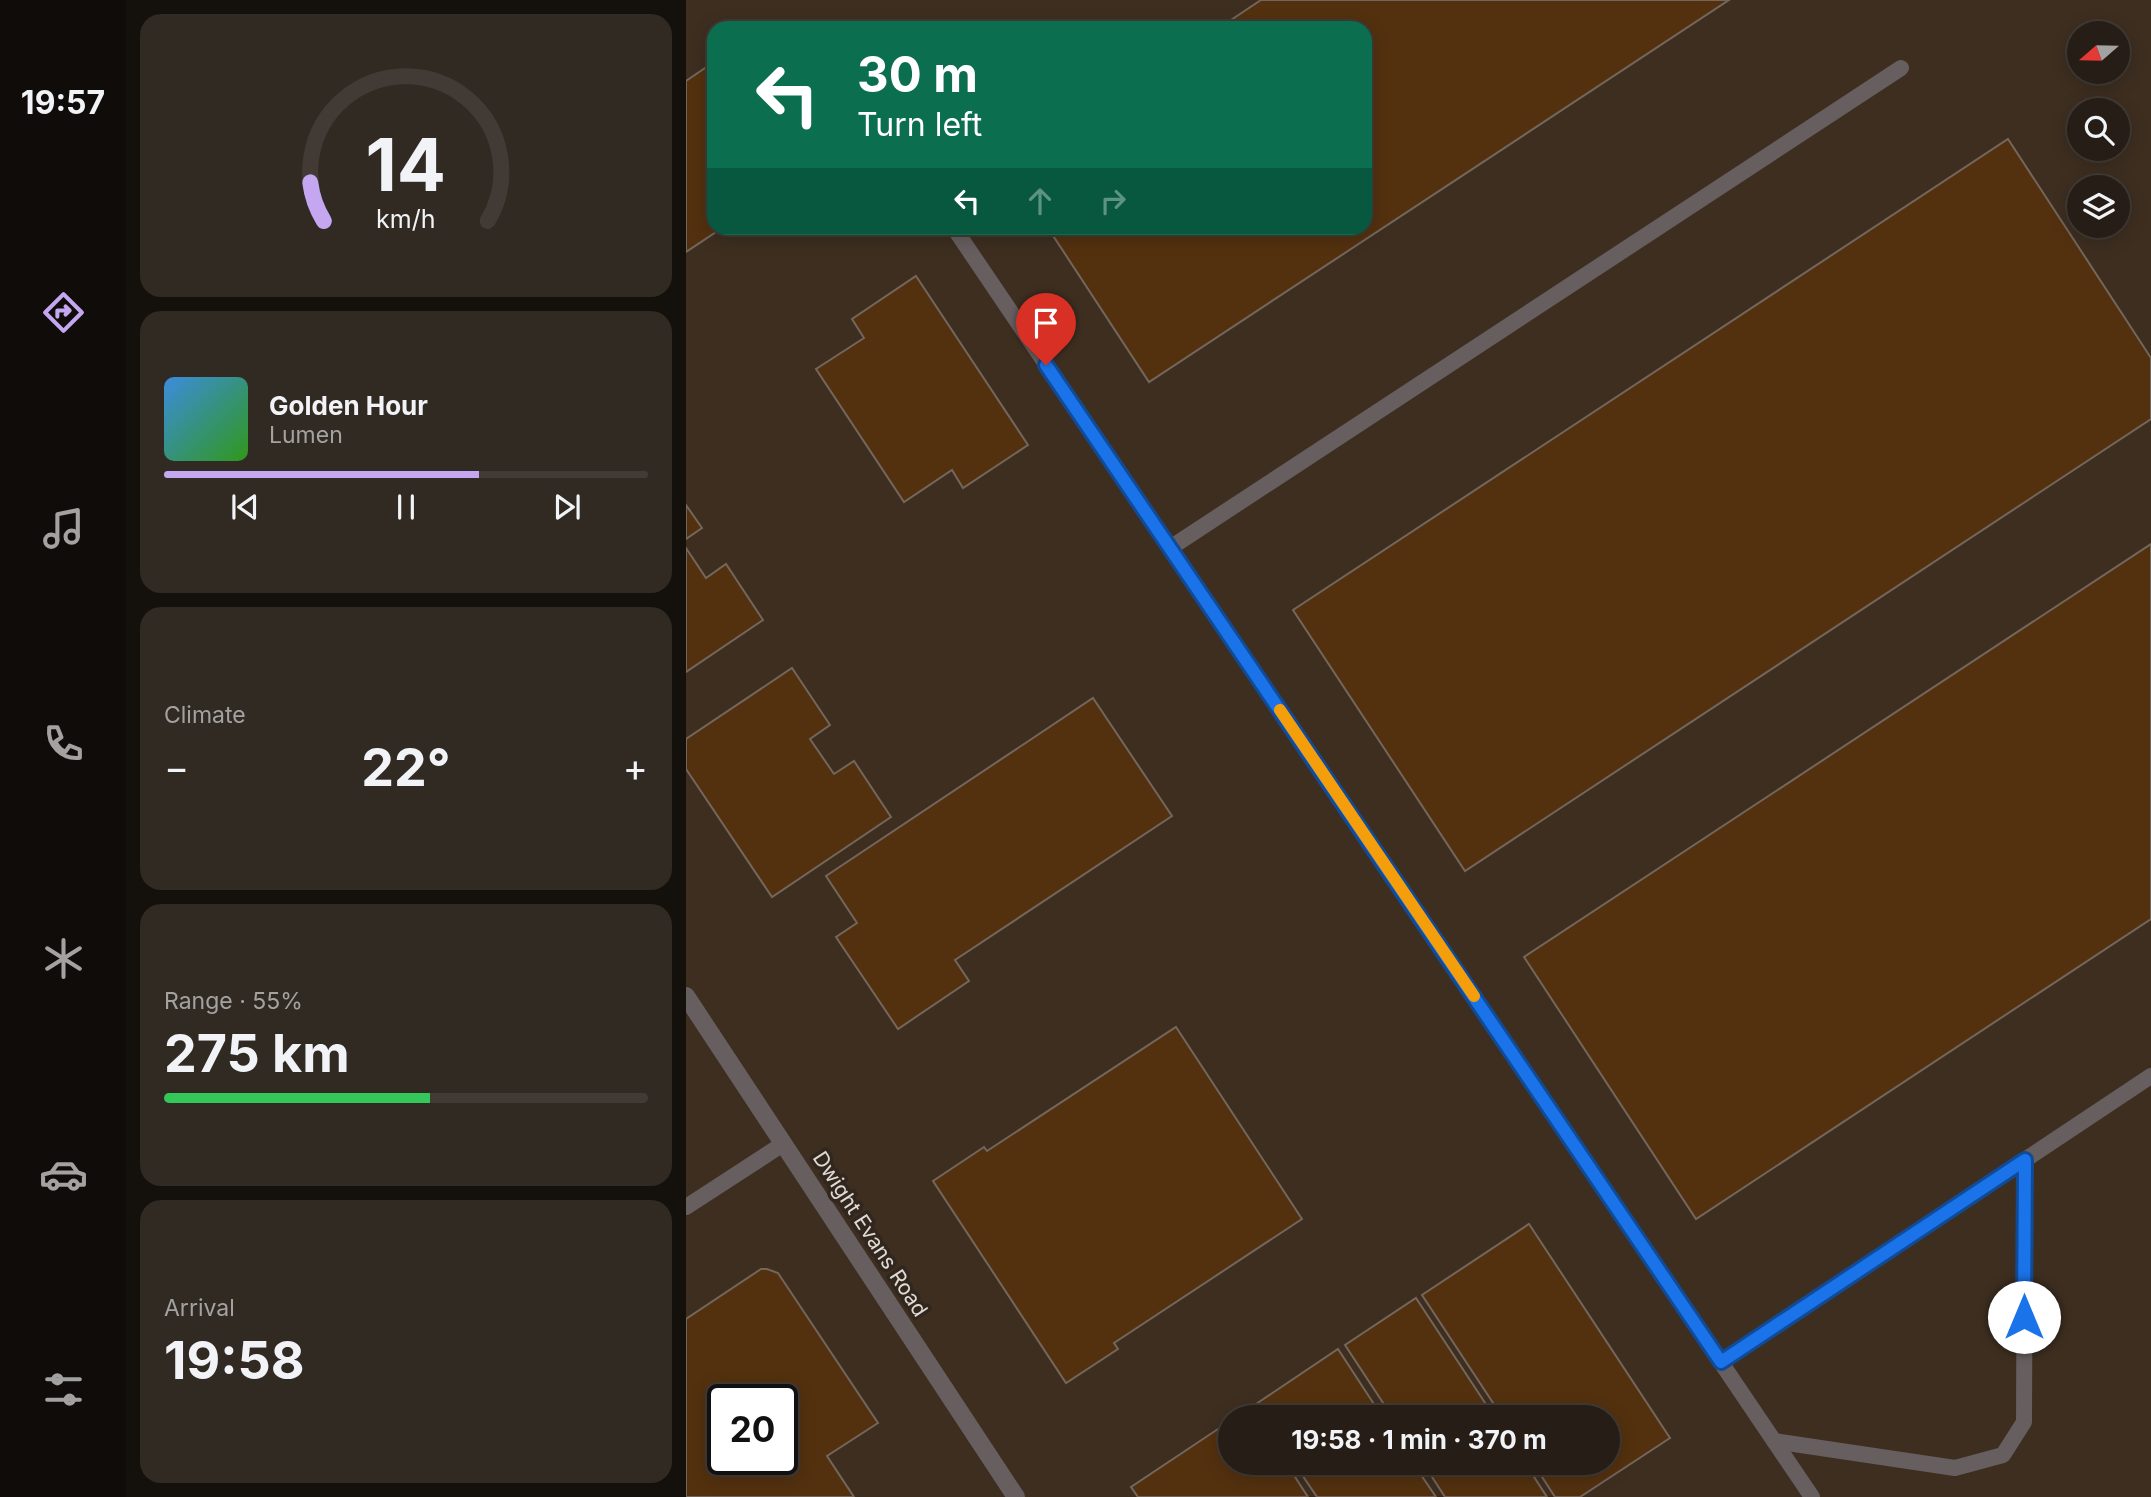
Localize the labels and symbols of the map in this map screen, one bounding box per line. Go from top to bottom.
north arrow [2067,21,2130,84]
pin [1016,293,1076,365]
street label: Dwight Evans Road [808,1147,933,1321]
position arrow [1987,1280,2061,1354]
speed limit sign: 20 [707,1384,798,1475]

